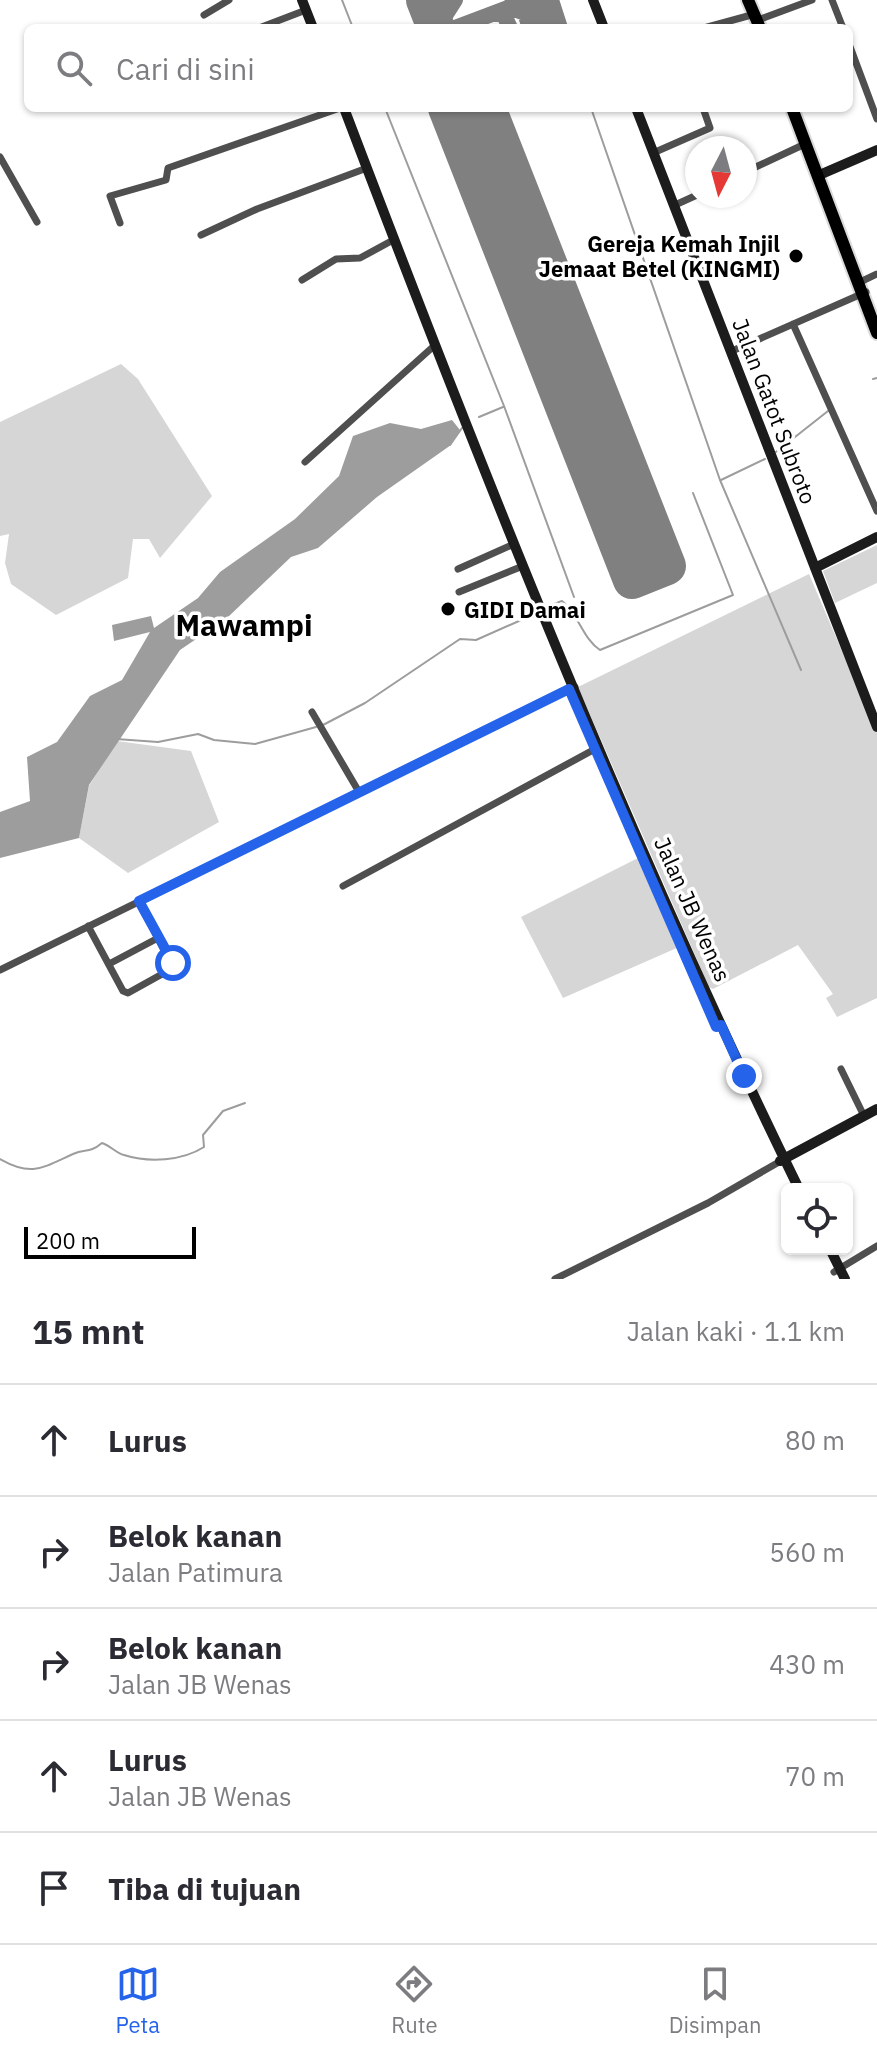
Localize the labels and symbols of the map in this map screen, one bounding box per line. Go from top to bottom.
north arrow [685,136,757,208]
place label: Gereja Kemah Injil Jemaat Betel (KINGMI) [539,229,780,283]
marker: Gereja Kemah Injil Jemaat Betel (KINGMI) [787,247,805,265]
street label: Jalan Gatot Subroto [726,314,824,508]
place label: GIDI Damai [464,595,586,624]
marker: GIDI Damai [439,600,457,618]
district label: Mawampi [176,605,312,644]
street label: Jalan JB Wenas [648,832,738,986]
route start [155,945,191,981]
route end [726,1058,762,1094]
scale bar [24,1223,196,1259]

